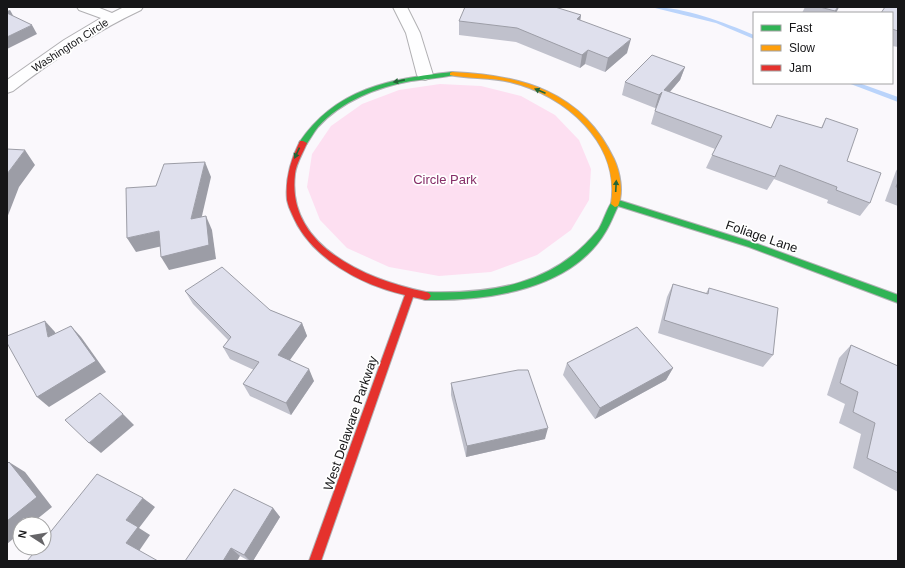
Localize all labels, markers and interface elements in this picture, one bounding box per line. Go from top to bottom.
legend [753,12,893,84]
street label: Washington Circle [29,16,111,74]
text: Fast [789,21,813,35]
text: Slow [789,41,815,55]
text: Jam [789,61,812,75]
one-way arrow [393,78,405,84]
one-way arrow [533,87,545,93]
one-way arrow [294,148,300,159]
park label: Circle Park [413,172,477,187]
one-way arrow [613,180,620,192]
street label: Foliage Lane [724,217,800,256]
street label: West Delaware Parkway [320,353,381,492]
north arrow [12,516,52,556]
text: N [16,529,29,539]

